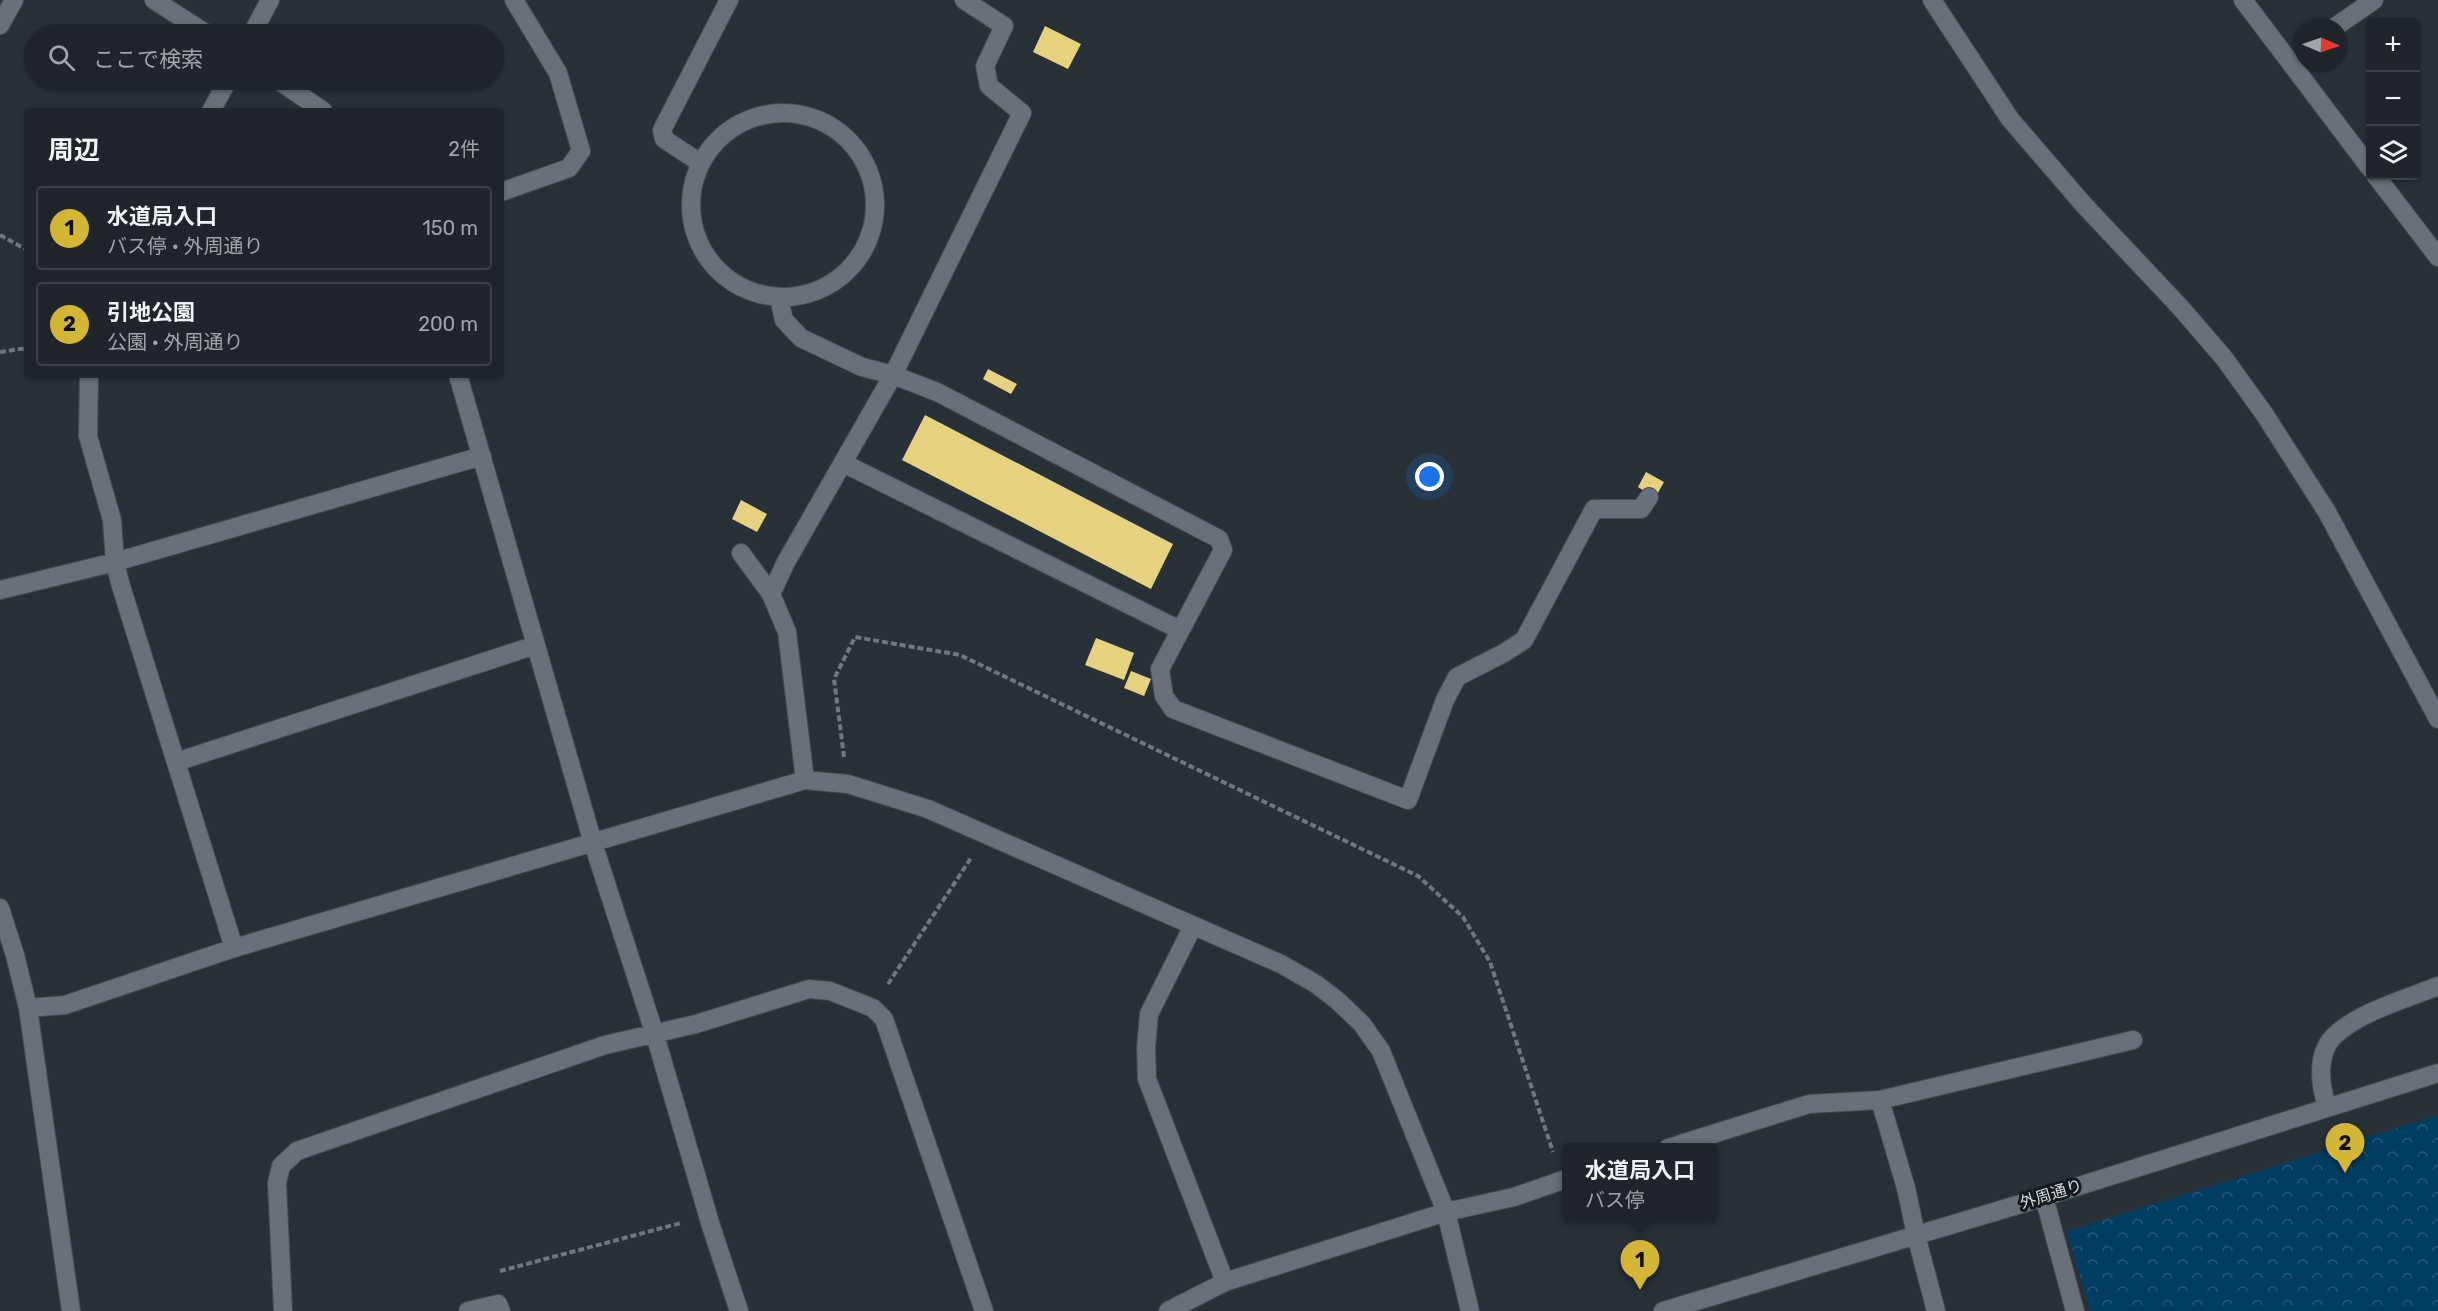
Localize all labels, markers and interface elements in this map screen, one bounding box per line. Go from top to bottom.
north arrow [2294,18,2348,72]
map controls [2366,18,2420,180]
button: + [2366,18,2420,72]
search box [24,24,504,90]
icon: search [45,41,78,74]
text: ここで検索 [93,46,203,73]
button: − [2366,72,2420,126]
button: layers [2366,126,2420,180]
text: 周辺 [48,135,100,166]
text: 2件 [448,137,480,161]
text: 水道局入口 [107,203,217,230]
text: 1 [65,216,74,240]
text: 150 m [422,216,478,240]
text: バス停 · 外周通り [107,234,263,258]
text: 引地公園 [107,299,195,326]
text: 2 [63,312,76,336]
text: 200 m [418,312,478,336]
text: 公園 · 外周通り [107,330,243,354]
your location [1415,462,1444,491]
pin: 2 [2326,1124,2364,1173]
popup [1562,1143,1718,1221]
text: 水道局入口 [1585,1157,1695,1184]
street label: 外周通り [2018,1176,2084,1212]
text: バス停 [1585,1188,1645,1212]
pin: 1 [1620,1240,1660,1290]

